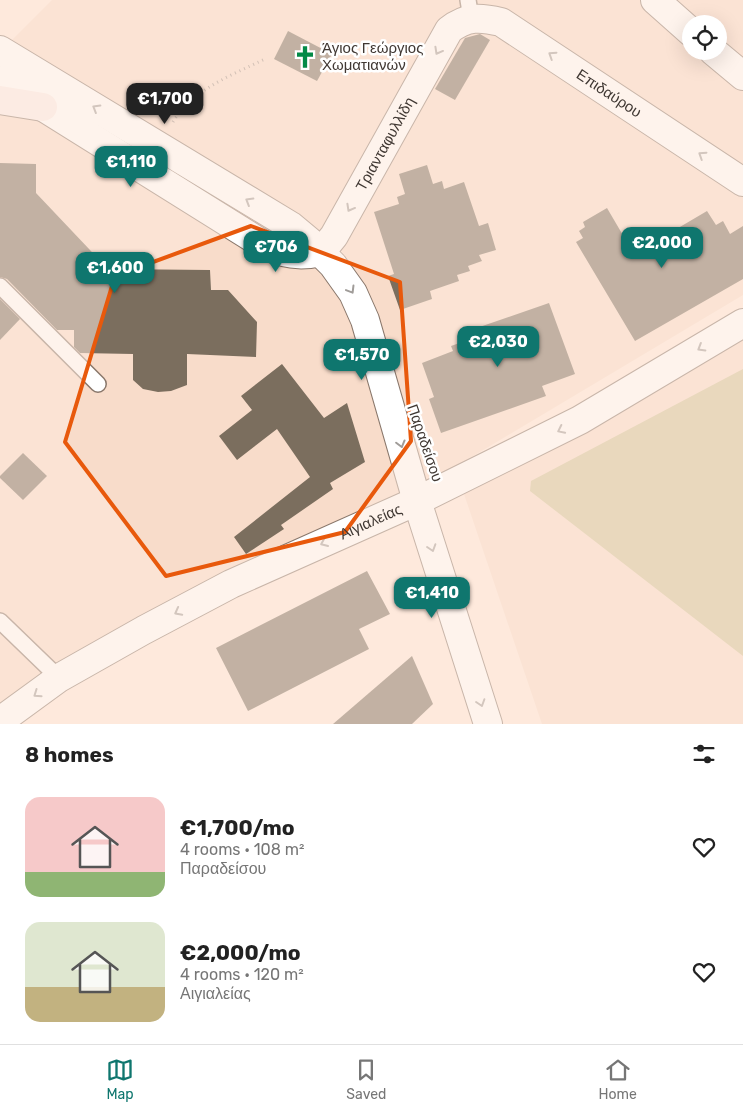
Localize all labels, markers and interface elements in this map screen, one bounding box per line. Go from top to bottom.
map controls [682,15,727,60]
button: locate [682,15,727,60]
place label: Άγιος Γεώργιος Χωματιανών [322,39,423,74]
church icon: Άγιος Γεώργιος Χωματιανών [292,44,318,70]
one-way arrow [434,46,444,55]
one-way arrow [548,52,557,62]
street label: Επιδαύρου [573,65,645,121]
pin: €1,700 [124,82,206,125]
text: €1,700 [137,89,193,108]
street label: Τριανταφυλλίδη [352,94,419,194]
one-way arrow [92,104,101,114]
pin: €1,110 [90,146,172,188]
one-way arrow [699,151,708,161]
text: €1,110 [106,152,156,171]
one-way arrow [246,198,255,208]
one-way arrow [346,202,356,211]
pin: €2,000 [621,226,703,269]
pin: €706 [246,230,306,273]
text: €2,000 [632,233,692,252]
text: €706 [254,237,298,256]
pin: €1,600 [74,252,156,294]
text: €1,600 [86,258,144,277]
one-way arrow [345,284,355,293]
pin: €2,030 [457,326,539,368]
text: €2,030 [468,332,528,351]
pin: €1,570 [321,338,403,381]
one-way arrow [698,342,707,352]
text: €1,570 [334,345,390,364]
street label: Παραδείσου [403,402,447,484]
one-way arrow [557,424,566,434]
one-way arrow [395,440,406,448]
street label: Αιγιαλείας [337,500,405,543]
one-way arrow [320,536,329,547]
one-way arrow [426,543,436,551]
pin: €1,410 [391,576,473,619]
text: €1,410 [405,583,459,602]
one-way arrow [174,606,183,616]
one-way arrow [33,688,43,697]
one-way arrow [475,698,485,706]
icon: filters [690,740,718,768]
text: 8 homes [25,742,114,767]
text: €1,700/mo [180,815,295,840]
icon: home [65,817,125,877]
icon: heart [690,833,718,861]
text: 4 rooms · 108 m² [180,840,304,859]
text: Παραδείσου [180,859,266,878]
text: €2,000/mo [180,940,301,965]
icon: home [65,942,125,1002]
icon: heart [690,958,718,986]
text: 4 rooms · 120 m² [180,965,304,984]
text: Αιγιαλείας [180,984,251,1003]
tab: Map [106,1056,134,1103]
tab: Saved [346,1056,386,1103]
tab: Home [599,1056,637,1103]

